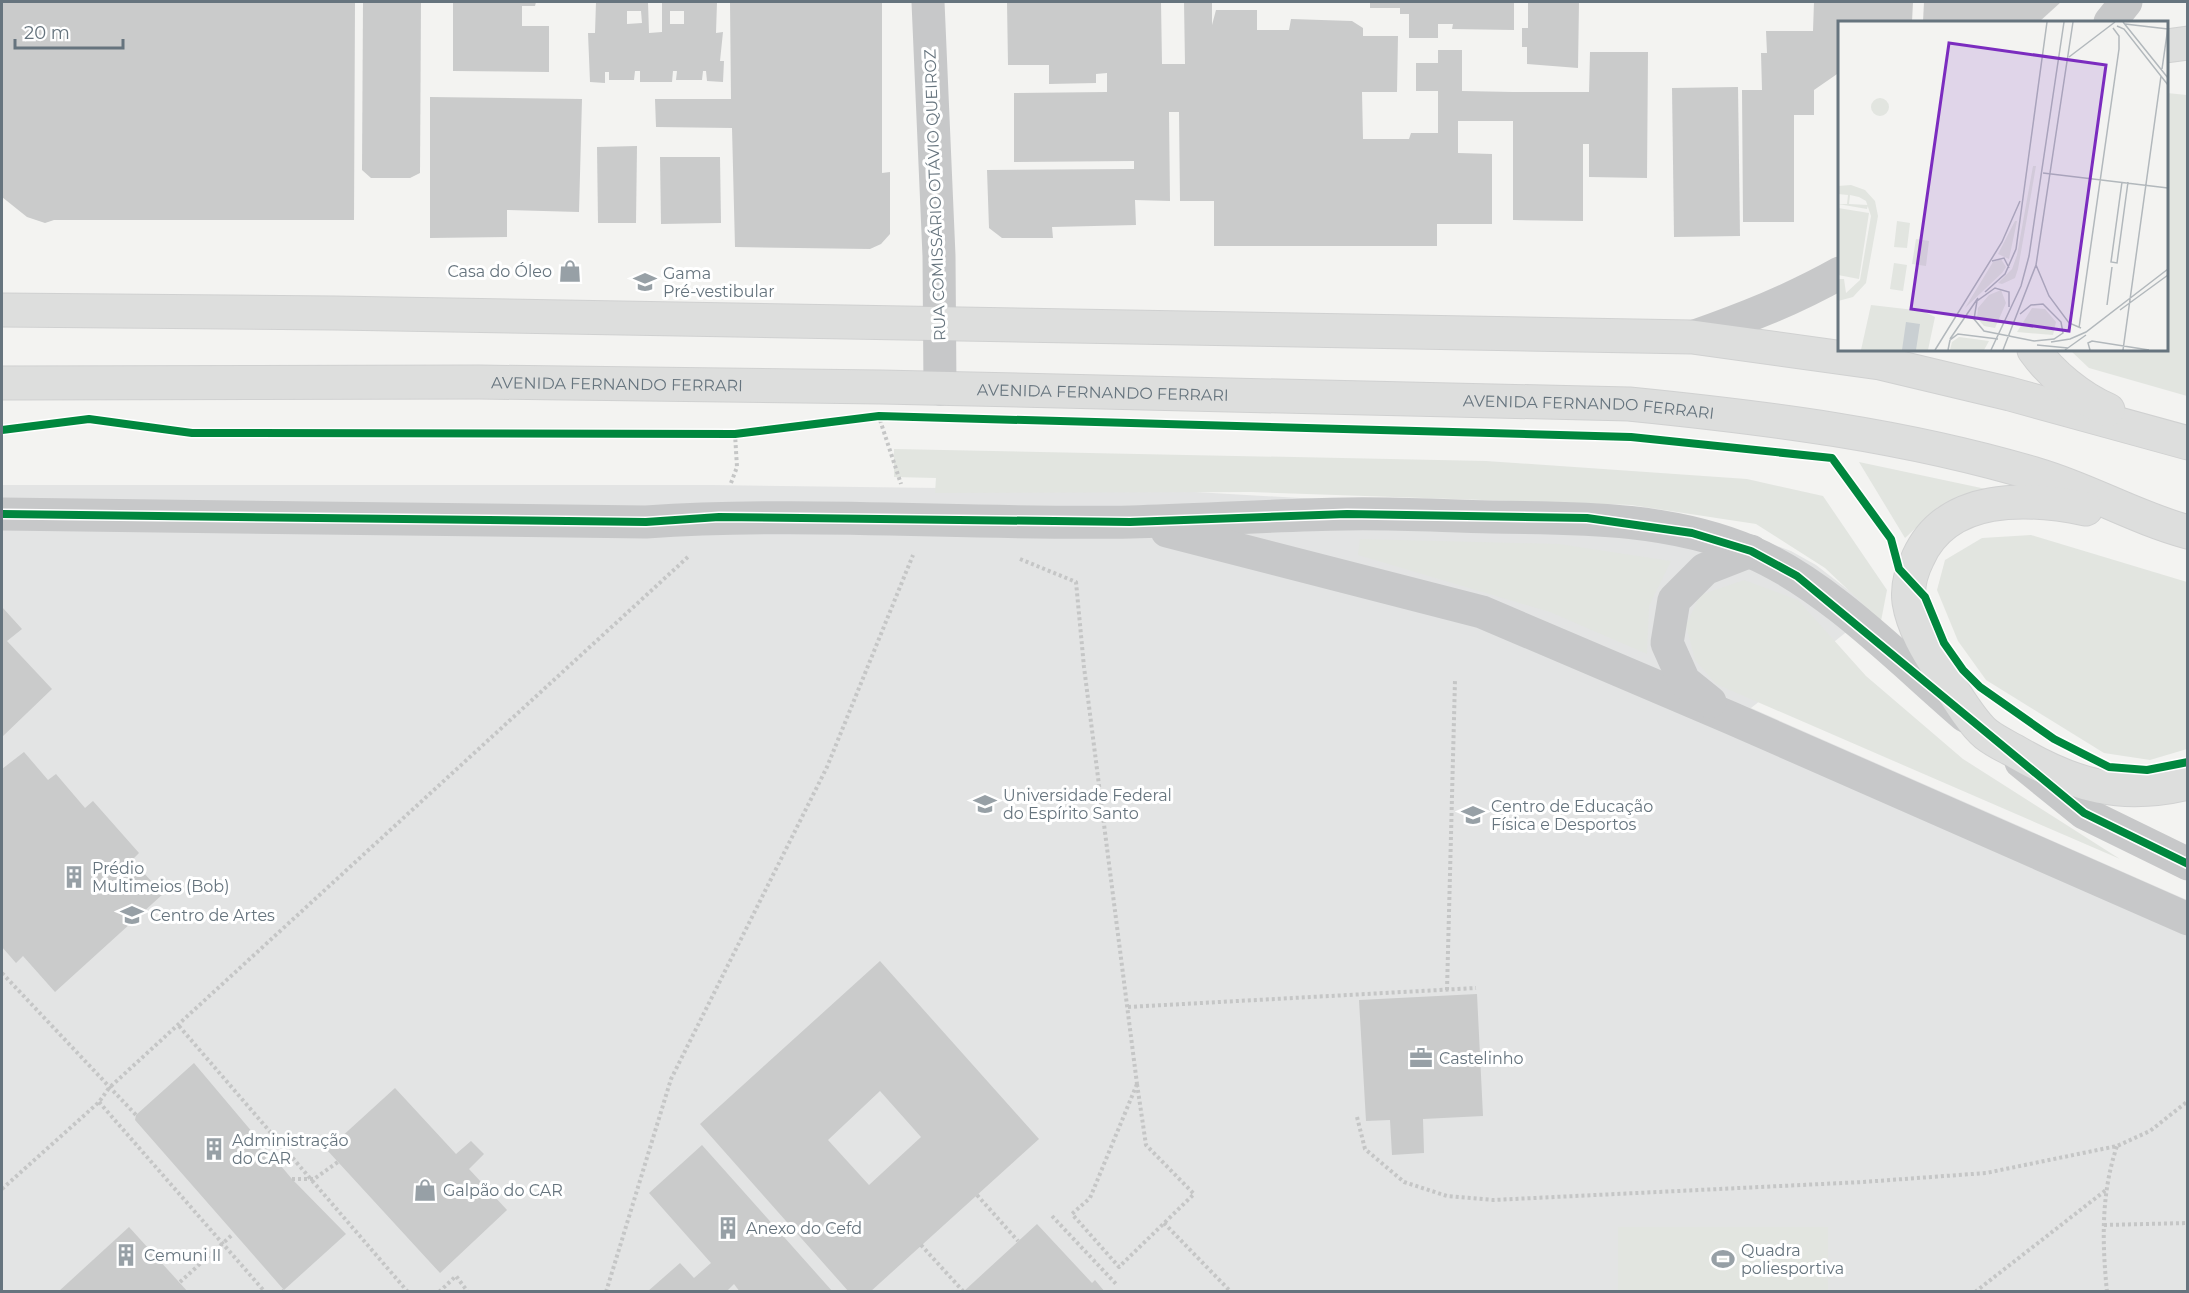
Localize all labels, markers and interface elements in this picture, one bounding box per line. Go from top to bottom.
scale bar [15,12,123,50]
inset map [1838,21,2168,351]
text: 20 m [24,22,70,44]
street label: RUA COMISSÁRIO OTÁVIO QUEIROZ [920,49,950,341]
shop icon: Casa do Óleo [557,258,583,284]
place label: Casa do Óleo [447,262,552,281]
place label: Gama Pré-vestibular [663,264,775,301]
school or university icon: Gama Pré-vestibular [632,269,658,295]
street label: AVENIDA FERNANDO FERRARI [491,373,743,395]
street label: AVENIDA FERNANDO FERRARI [977,380,1229,404]
street label: AVENIDA FERNANDO FERRARI [1463,391,1715,423]
place label: Universidade Federal do Espírito Santo [1003,786,1172,823]
school or university icon: Universidade Federal do Espírito Santo [972,791,998,817]
place label: Centro de Educação Física e Desportos [1491,797,1653,834]
school or university icon: Centro de Educação Física e Desportos [1460,802,1486,828]
place label: Prédio Multimeios (Bob) [92,859,229,896]
building icon: Prédio Multimeios (Bob) [61,864,87,890]
school or university icon: Centro de Artes [119,902,145,928]
place label: Centro de Artes [150,906,275,925]
office icon: Castelinho [1408,1045,1434,1071]
place label: Castelinho [1439,1049,1524,1068]
place label: Administração do CAR [232,1131,349,1168]
building icon: Administração do CAR [201,1136,227,1162]
shop icon: Galpão do CAR [412,1177,438,1203]
place label: Galpão do CAR [443,1181,563,1200]
building icon: Anexo do Cefd [715,1215,741,1241]
place label: Anexo do Cefd [746,1219,862,1238]
place label: Quadra poliesportiva [1741,1241,1844,1278]
building icon: Cemuni II [113,1242,139,1268]
place label: Cemuni II [144,1246,221,1265]
sports icon: Quadra poliesportiva [1710,1246,1736,1272]

